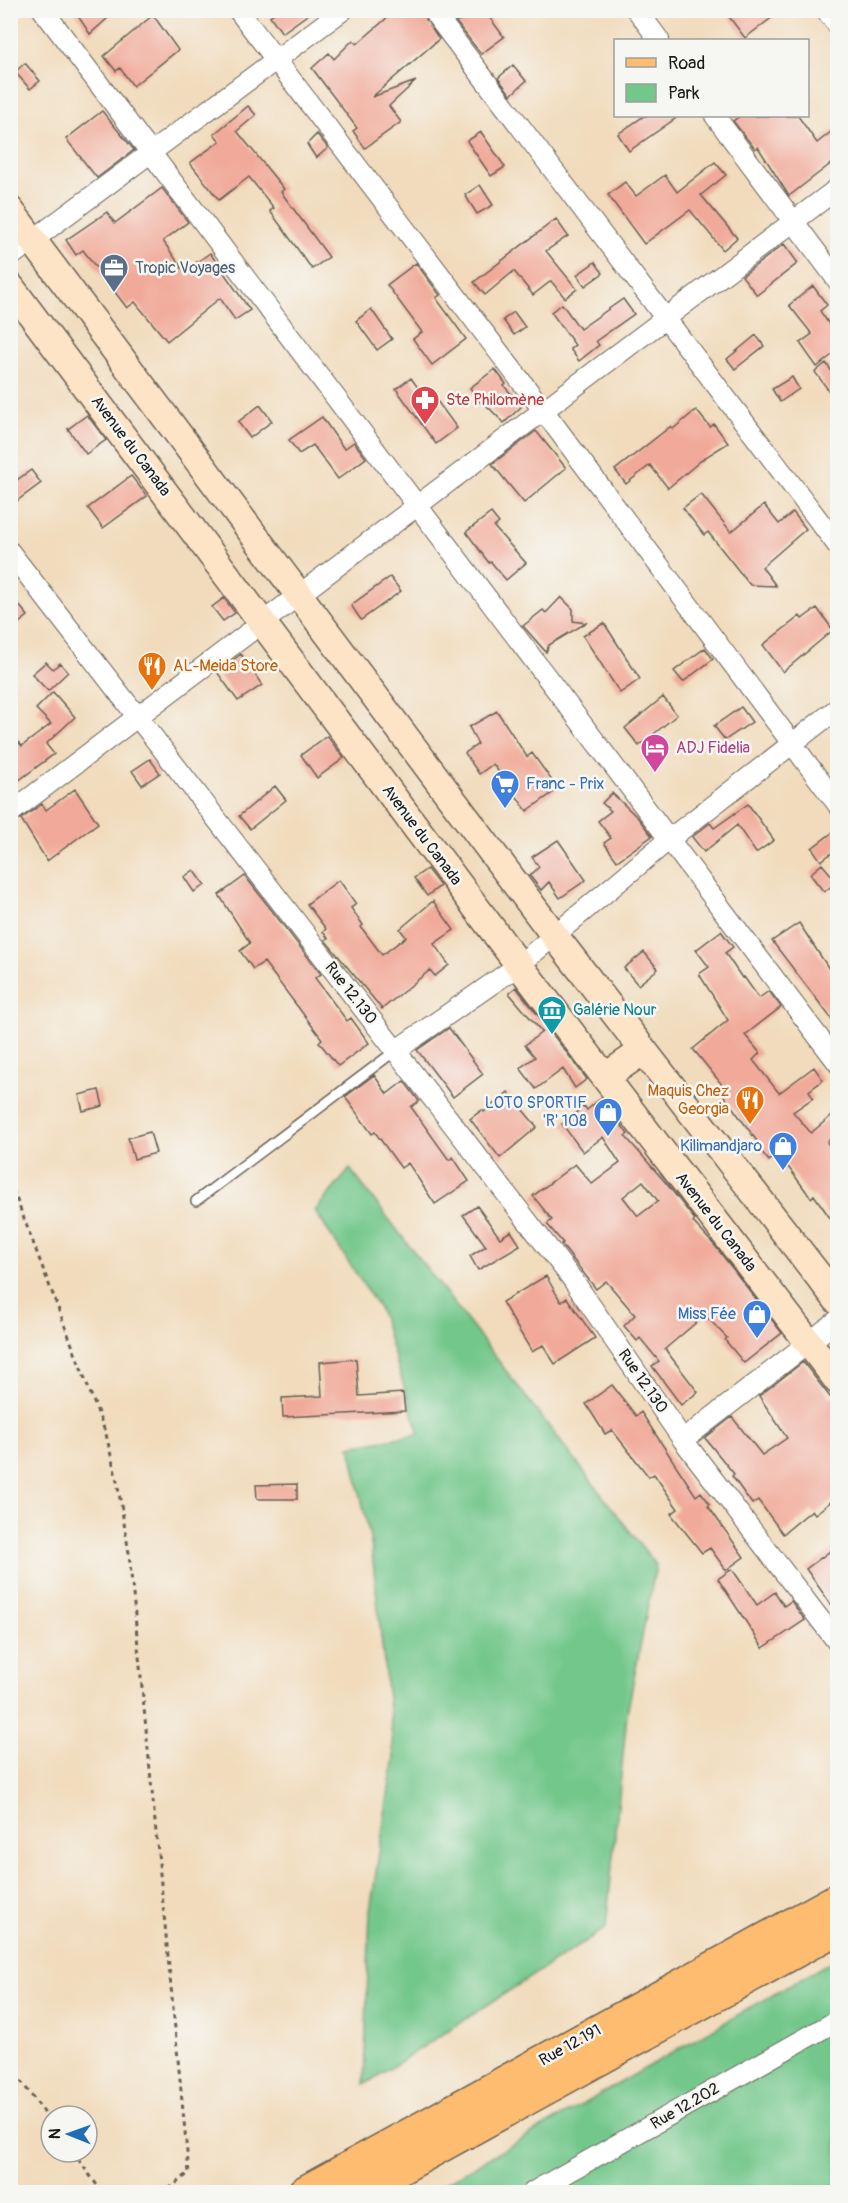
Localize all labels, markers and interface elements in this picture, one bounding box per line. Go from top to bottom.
legend [614,39,809,117]
text: Road [668,52,705,75]
text: Park [668,82,700,105]
office icon: Tropic Voyages [98,252,130,294]
place label: Tropic Voyages [135,258,235,278]
pharmacy icon: Ste Philomène [409,384,441,426]
place label: Ste Philomène [446,390,544,410]
street label: Avenue du Canada [87,392,175,500]
restaurant icon: AL-Meida Store [136,650,168,692]
place label: AL-Meida Store [173,656,278,676]
hotel icon: ADJ Fidelia [639,732,671,774]
place label: ADJ Fidelia [676,738,750,758]
supermarket icon: Franc - Prix [489,768,521,810]
place label: Franc - Prix [526,774,604,794]
street label: Avenue du Canada [378,781,466,889]
street label: Rue 12.130 [320,958,382,1028]
museum icon: Galérie Nour [536,994,568,1036]
place label: Galérie Nour [573,1000,657,1020]
place label: Maquis Chez Georgia [647,1081,729,1119]
restaurant icon: Maquis Chez Georgia [734,1084,766,1126]
place label: LOTO SPORTIF 'R' 108 [485,1093,587,1131]
shop icon: LOTO SPORTIF 'R' 108 [592,1096,624,1138]
shop icon: Kilimandjaro [767,1130,799,1172]
place label: Kilimandjaro [680,1136,762,1156]
street label: Avenue du Canada [671,1168,761,1276]
shop icon: Miss Fée [741,1298,773,1340]
place label: Miss Fée [678,1304,736,1324]
street label: Rue 12.130 [614,1345,672,1417]
street label: Rue 12.191 [535,2020,605,2070]
street label: Rue 12.202 [647,2078,723,2134]
north arrow [39,2104,99,2164]
text: N [45,2128,65,2139]

